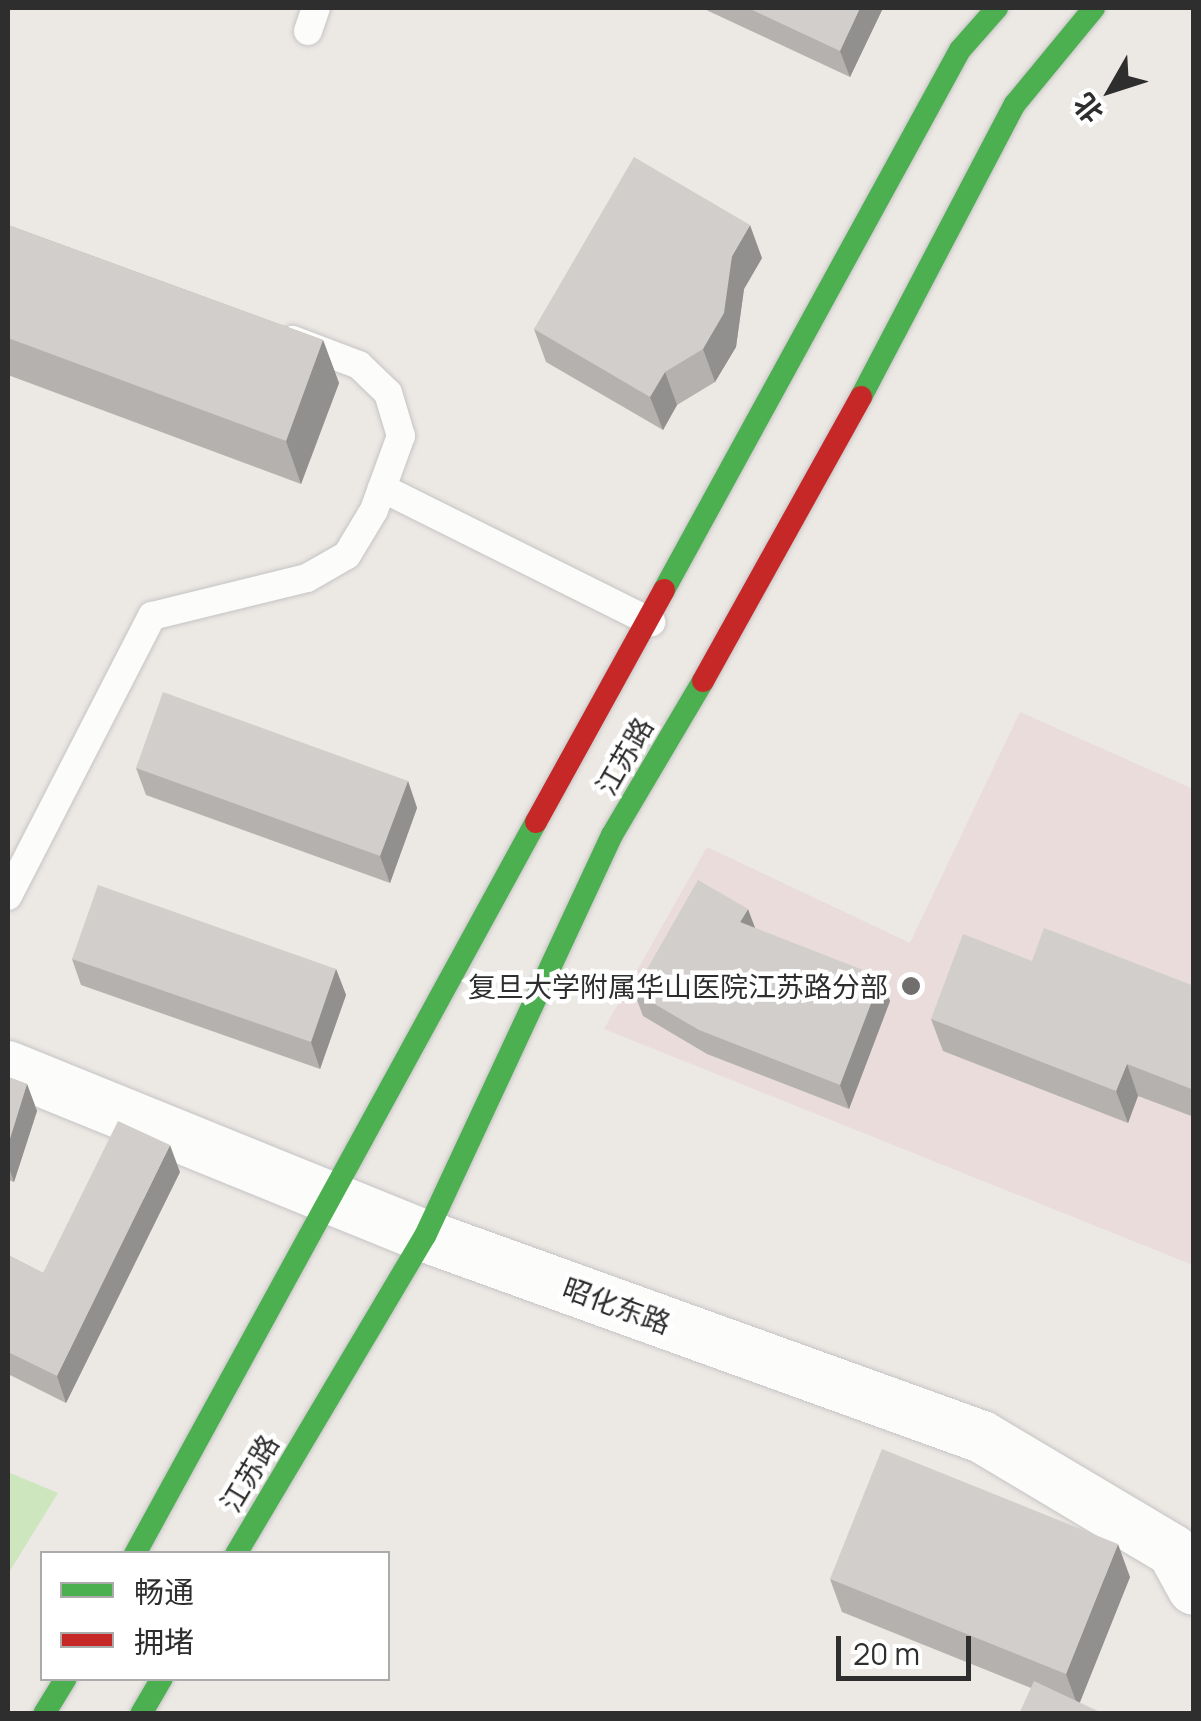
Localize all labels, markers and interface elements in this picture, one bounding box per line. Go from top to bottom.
north arrow [1061,40,1161,140]
text: 北 [1064,86,1111,132]
street label: 江苏路 [588,711,660,801]
place label: 复旦大学附属华山医院江苏路分部 [468,969,888,1003]
marker: 复旦大学附属华山医院江苏路分部 [898,973,924,999]
street label: 昭化东路 [559,1270,675,1340]
street label: 江苏路 [213,1428,285,1518]
legend [40,1551,390,1681]
text: 畅通 [134,1571,194,1612]
scale bar [841,1616,976,1678]
text: 拥堵 [134,1621,194,1662]
text: 20 m [853,1633,920,1674]

